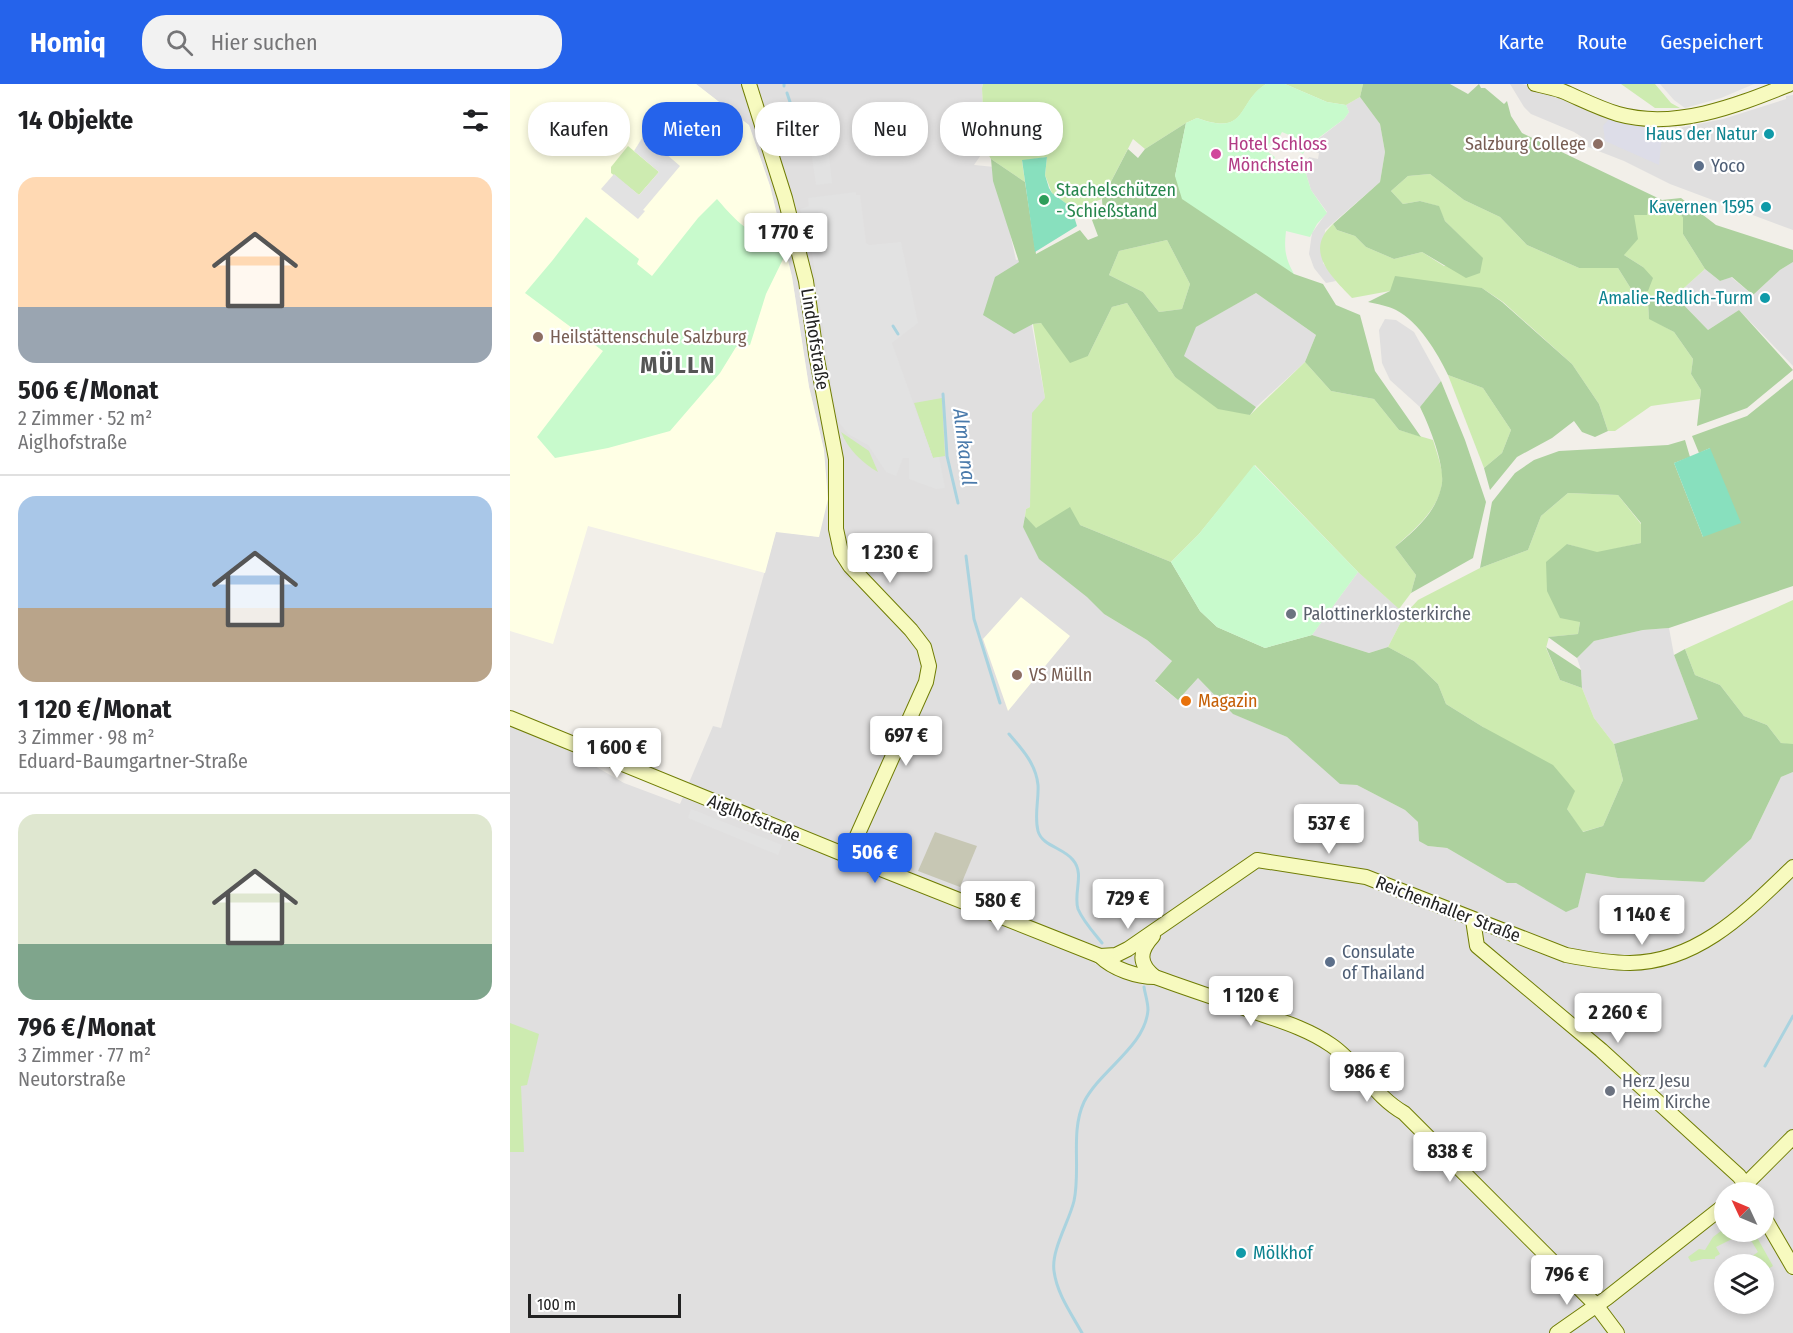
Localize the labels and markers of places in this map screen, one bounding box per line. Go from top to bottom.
place label: Haus der Natur [1646,123,1758,145]
marker: Haus der Natur [1762,127,1776,141]
place label: Hotel Schloss Mönchstein [1228,133,1328,176]
place label: Salzburg College [1465,133,1586,155]
marker: Salzburg College [1591,137,1605,151]
marker: Hotel Schloss Mönchstein [1209,147,1223,161]
place label: Yoco [1711,155,1745,177]
marker: Yoco [1692,159,1706,173]
place label: Stachelschützen - Schießstand [1056,179,1176,222]
marker: Stachelschützen - Schießstand [1037,193,1051,207]
place label: Kavernen 1595 [1649,196,1754,218]
marker: Kavernen 1595 [1759,200,1773,214]
pin: 1 770 € [731,213,841,264]
place label: Amalie-Redlich-Turm [1599,287,1753,309]
marker: Amalie-Redlich-Turm [1758,291,1772,305]
place label: Heilstättenschule Salzburg [550,326,747,348]
marker: Heilstättenschule Salzburg [531,330,545,344]
pin: 1 230 € [835,533,945,584]
place label: Palottinerklosterkirche [1303,603,1471,625]
marker: Palottinerklosterkirche [1284,607,1298,621]
place label: VS Mülln [1029,664,1092,686]
marker: VS Mülln [1010,668,1024,682]
place label: Magazin [1198,690,1258,712]
marker: Magazin [1179,694,1193,708]
pin: 697 € [864,716,948,767]
pin: 1 600 € [562,728,672,779]
pin: 537 € [1287,804,1371,855]
pin: 506 € [833,833,917,884]
pin: 729 € [1086,879,1170,930]
pin: 580 € [956,881,1040,932]
pin: 1 140 € [1587,895,1697,946]
place label: Consulate of Thailand [1342,941,1425,984]
marker: Consulate of Thailand [1323,955,1337,969]
pin: 1 120 € [1196,976,1306,1027]
pin: 2 260 € [1563,993,1673,1044]
pin: 986 € [1325,1052,1409,1103]
place label: Herz Jesu Heim Kirche [1622,1070,1710,1113]
marker: Herz Jesu Heim Kirche [1603,1084,1617,1098]
pin: 838 € [1408,1132,1492,1183]
place label: Mölkhof [1253,1242,1314,1264]
marker: Mölkhof [1234,1246,1248,1260]
pin: 796 € [1525,1255,1609,1306]

